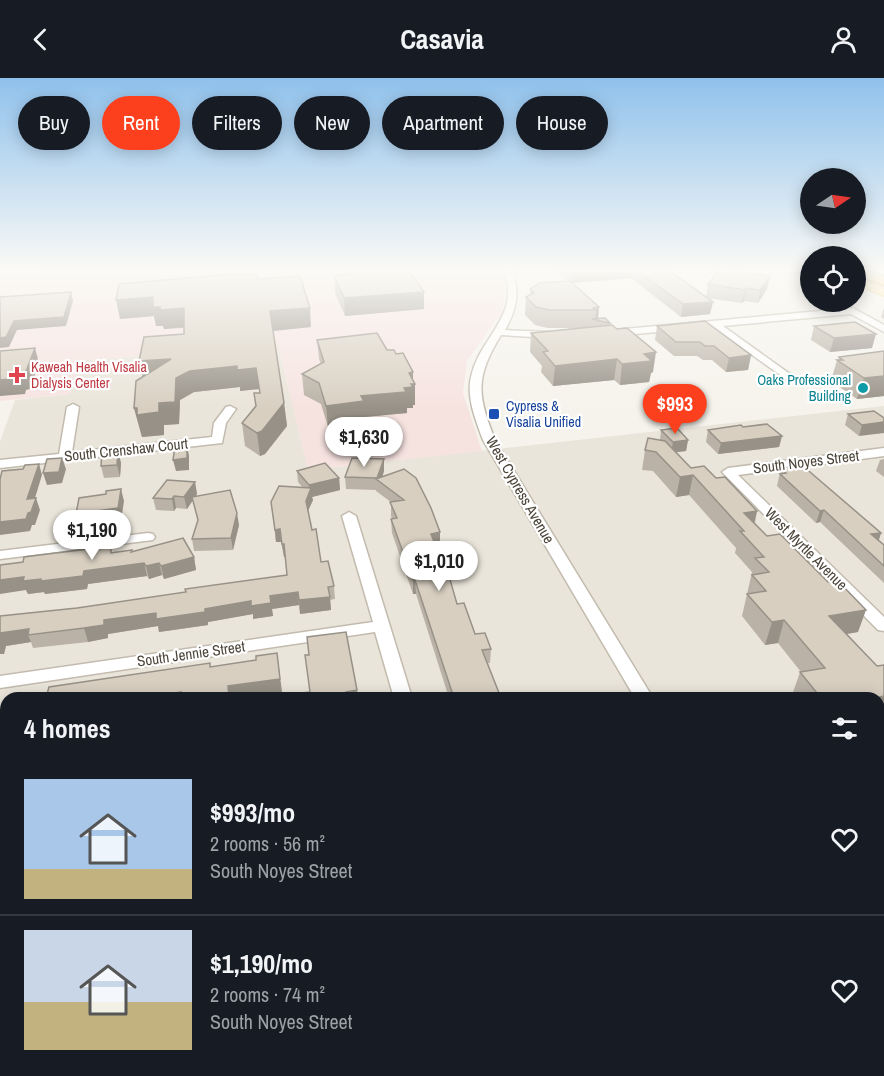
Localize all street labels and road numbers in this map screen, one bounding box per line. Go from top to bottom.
street label: South Crenshaw Court [63,432,189,466]
street label: West Cypress Avenue [481,432,560,547]
street label: South Noyes Street [752,445,861,478]
street label: West Myrtle Avenue [760,503,852,595]
street label: South Jennie Street [136,635,247,671]

